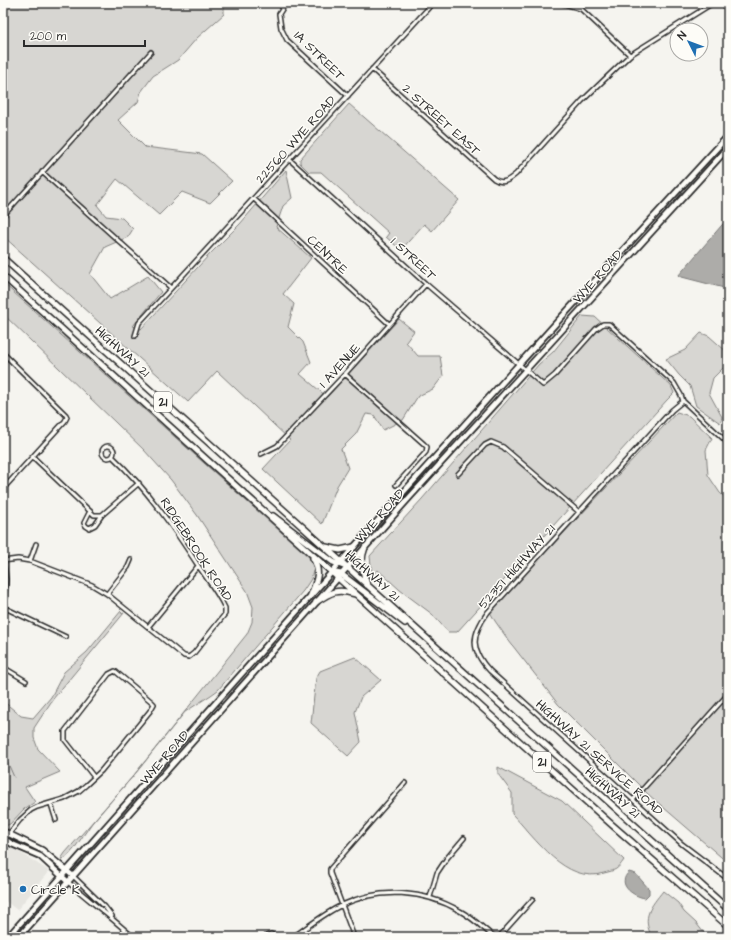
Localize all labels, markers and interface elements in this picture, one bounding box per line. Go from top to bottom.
scale bar [24,22,145,48]
north arrow [669,22,709,62]
street label: 1A STREET [290,27,349,85]
text: 200 m [30,28,67,45]
text: N [674,28,690,43]
street label: 2 STREET EAST [398,80,485,160]
street label: 22560 WYE ROAD [251,91,340,187]
street label: CENTRE [303,231,352,279]
street label: 1 STREET [387,233,441,285]
street label: WYE ROAD [569,245,627,308]
street label: HIGHWAY 21 [91,322,154,382]
street label: 1 AVENUE [315,339,365,392]
road number: 21 [154,392,172,412]
street label: WYE ROAD [351,484,409,547]
street label: RIDGEBROOK ROAD [156,494,237,605]
street label: 52351 HIGHWAY 21 [474,520,560,613]
street label: HIGHWAY 21 [341,546,404,606]
street label: HIGHWAY 21 SERVICE ROAD [533,696,667,818]
street label: WYE ROAD [136,726,194,789]
road number: 21 [533,752,551,772]
street label: HIGHWAY 21 [582,763,644,821]
place label: Circle K [31,881,80,899]
marker: Circle K [18,884,28,894]

